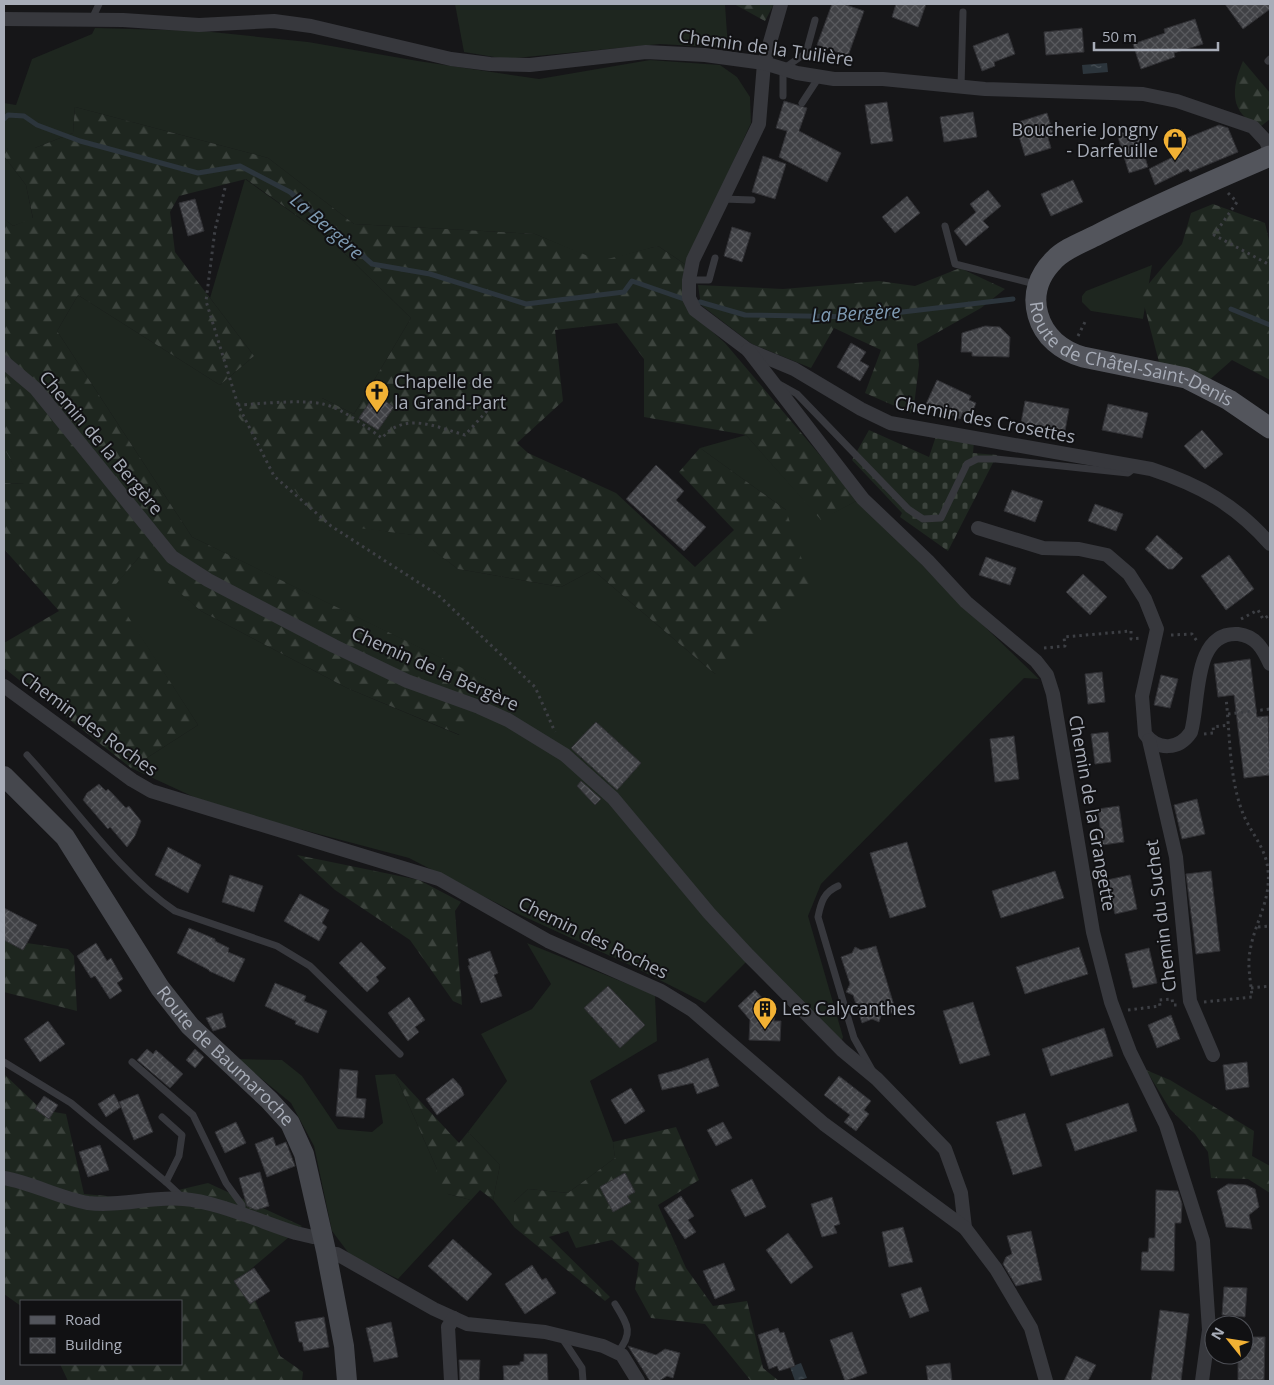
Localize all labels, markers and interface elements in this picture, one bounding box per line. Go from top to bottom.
scale bar [1094,20,1218,52]
street label: Chemin de la Tuilière [677,23,855,71]
text: 50 m [1102,26,1137,46]
place label: Boucherie Jongny - Darfeuille [1012,117,1159,162]
shop icon: Boucherie Jongny - Darfeuille [1162,127,1188,161]
water label: La Bergère [285,187,369,265]
water label: La Bergère [811,298,901,328]
street label: Route de Châtel-Saint-Denis [1025,300,1238,411]
street label: Chemin de la Bergère [34,365,169,519]
place label: Chapelle de la Grand-Part [394,369,506,414]
church icon: Chapelle de la Grand-Part [364,379,390,413]
street label: Chemin des Crosettes [893,390,1078,448]
street label: Chemin de la Bergère [348,620,523,716]
street label: Chemin des Roches [16,665,163,781]
street label: Chemin de la Grangette [1064,713,1122,913]
street label: Chemin du Suchet [1139,839,1181,994]
street label: Chemin des Roches [514,890,672,984]
street label: Route de Baumaroche [152,980,300,1131]
building icon: Les Calycanthes [752,996,778,1030]
place label: Les Calycanthes [782,996,915,1020]
legend [20,1300,182,1365]
text: Road [65,1309,101,1329]
north arrow [1204,1315,1254,1365]
text: N [1206,1324,1228,1343]
text: Building [65,1334,122,1354]

